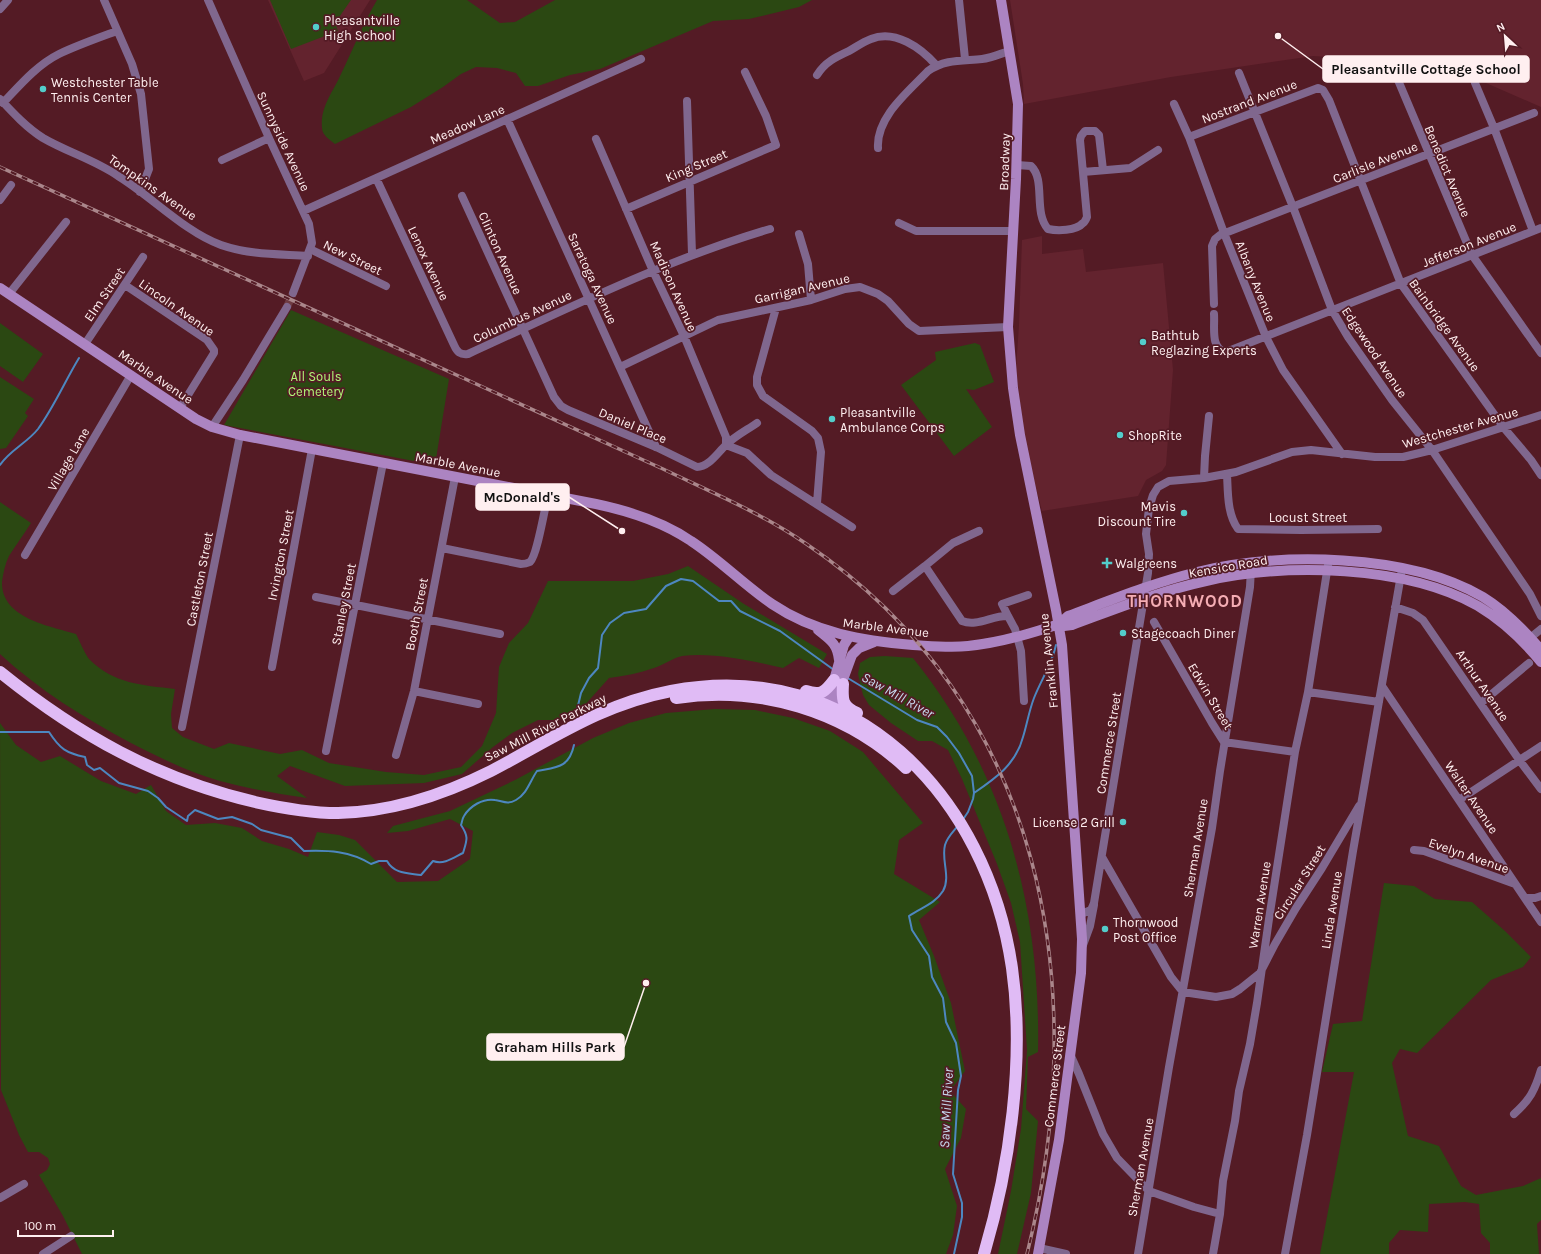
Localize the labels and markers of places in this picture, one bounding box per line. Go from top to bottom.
place label: Pleasantville High School [324,13,400,43]
marker: Pleasantville High School [311,22,321,32]
callout: Pleasantville Cottage School [1323,56,1529,82]
place label: Westchester Table Tennis Center [51,75,159,105]
marker: Westchester Table Tennis Center [38,84,48,94]
place label: Bathtub Reglazing Experts [1151,328,1257,358]
marker: Bathtub Reglazing Experts [1138,337,1148,347]
place label: Pleasantville Ambulance Corps [840,405,945,435]
marker: Pleasantville Ambulance Corps [827,414,837,424]
place label: ShopRite [1128,428,1182,443]
marker: ShopRite [1115,430,1125,440]
callout: McDonald's [476,484,569,510]
place label: Mavis Discount Tire [1097,499,1176,529]
marker: Mavis Discount Tire [1179,508,1189,518]
place label: Walgreens [1115,556,1177,571]
marker: Walgreens [1102,558,1112,568]
place label: Stagecoach Diner [1131,626,1236,641]
marker: Stagecoach Diner [1118,628,1128,638]
place label: License 2 Grill [1032,815,1115,830]
marker: License 2 Grill [1118,817,1128,827]
place label: Thornwood Post Office [1113,915,1178,945]
marker: Thornwood Post Office [1100,924,1110,934]
callout: Graham Hills Park [487,1034,624,1060]

